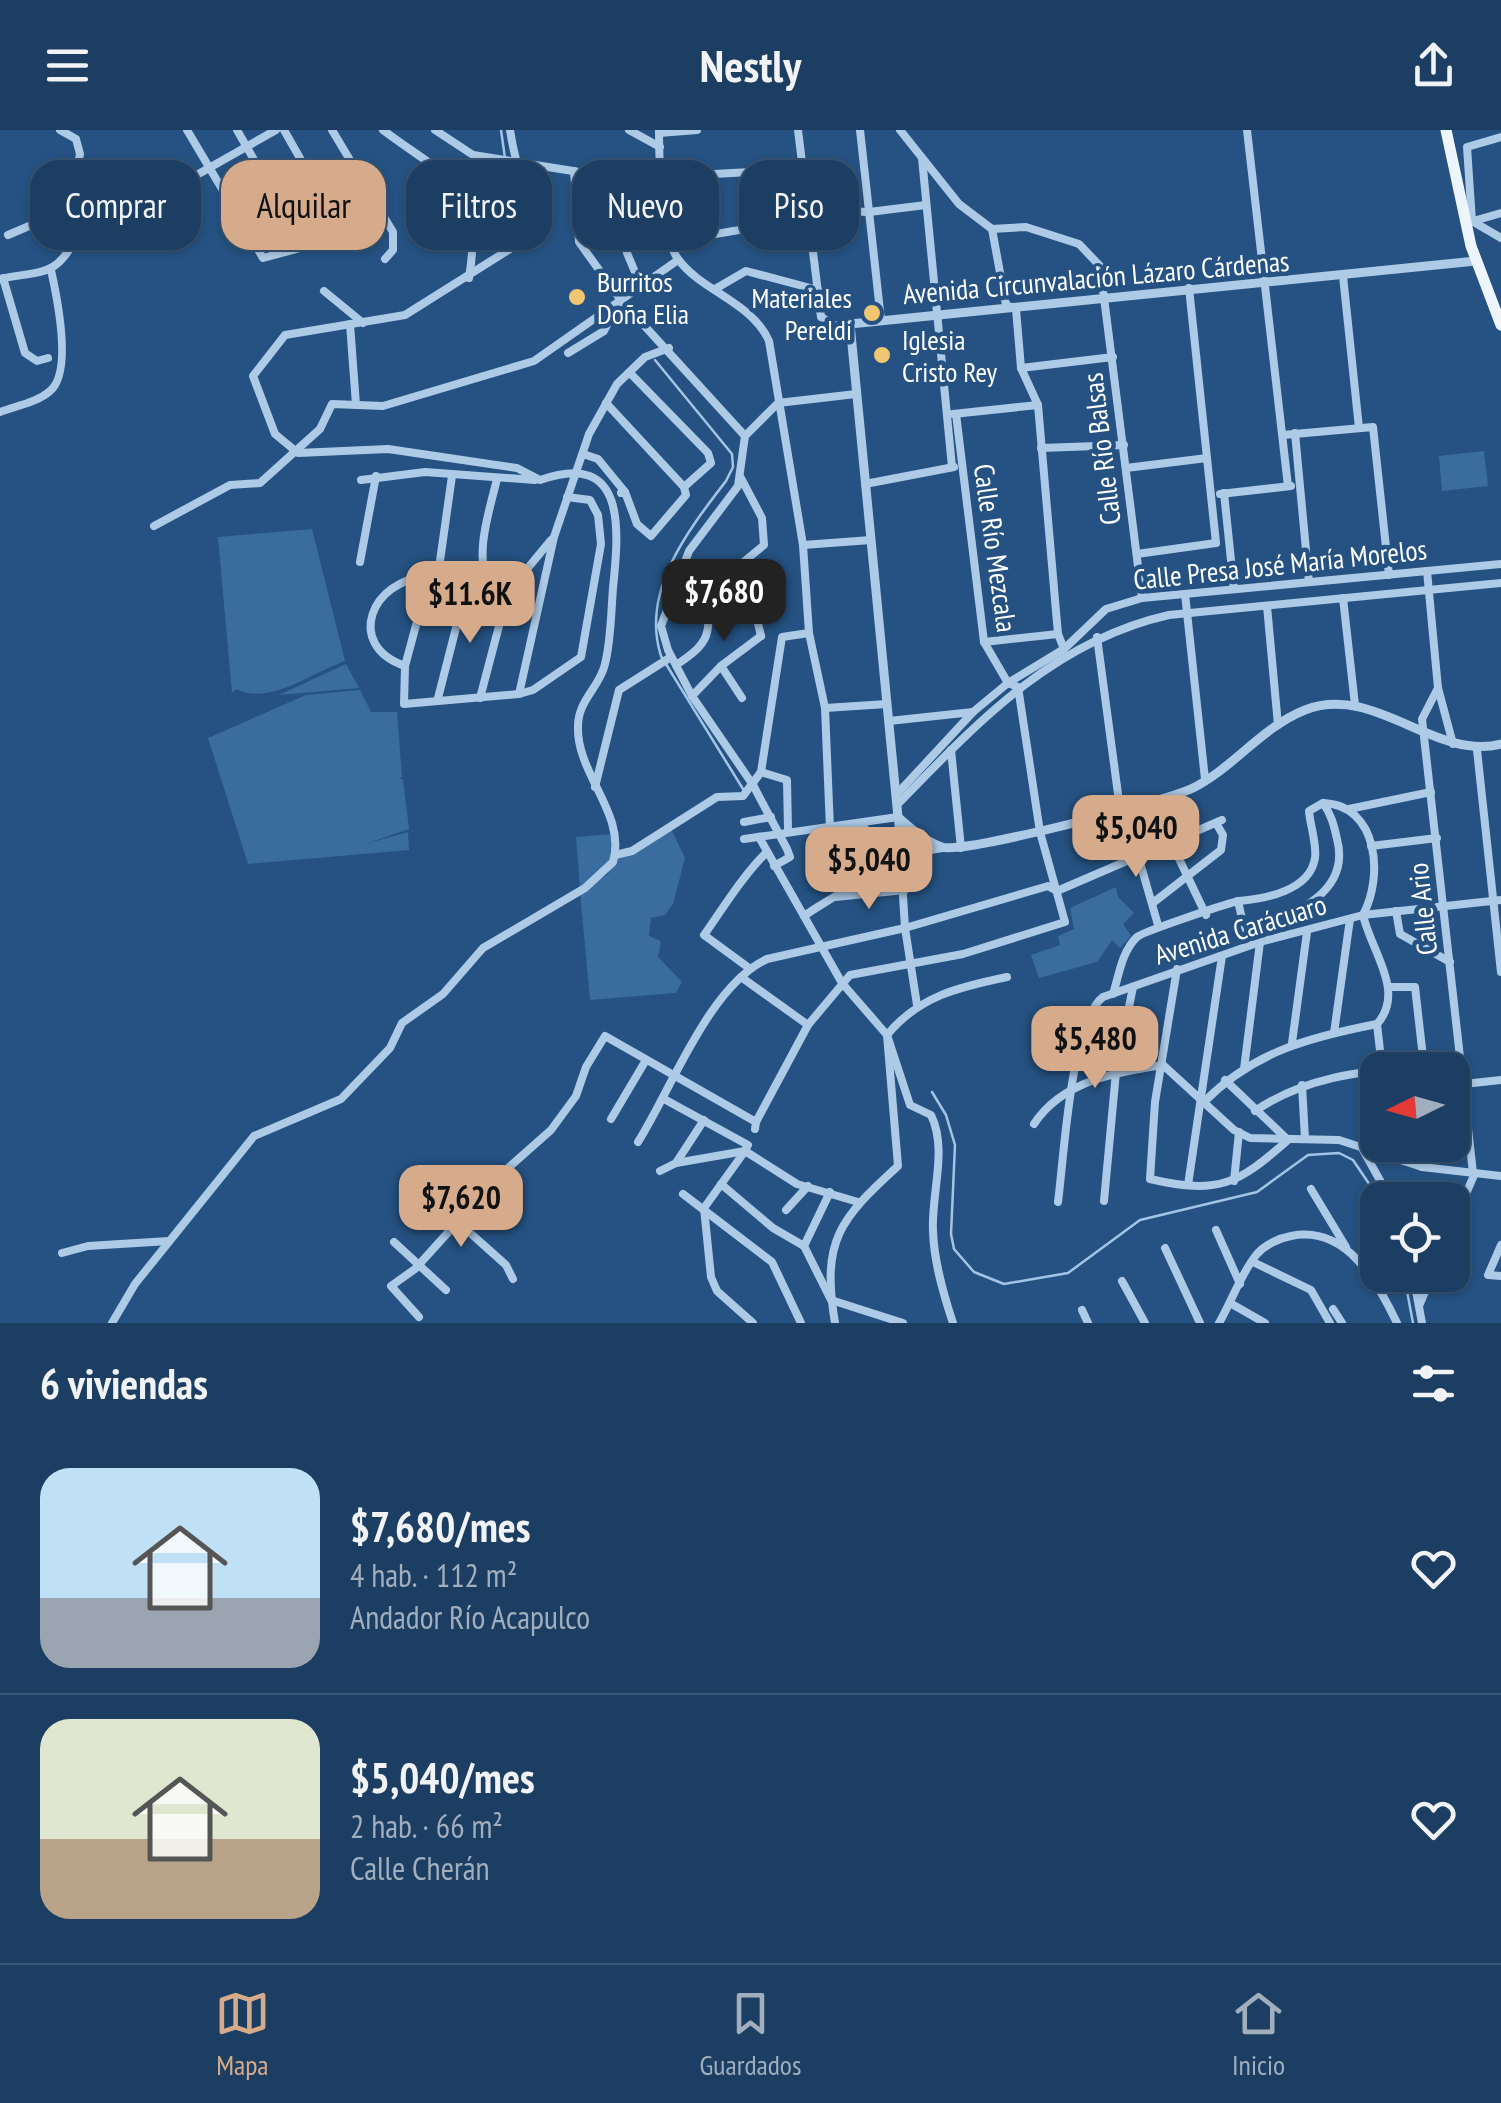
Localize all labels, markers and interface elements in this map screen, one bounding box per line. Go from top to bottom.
text: Nestly [700,36,801,94]
icon: menu [40,38,95,93]
icon: share [1406,38,1461,93]
chip: Comprar [30,160,201,250]
chip: Alquilar [221,160,386,250]
chip: Filtros [406,160,552,250]
chip: Nuevo [572,160,719,250]
chip: Piso [739,160,859,250]
street label: Avenida Circunvalación Lázaro Cárdenas [901,242,1291,312]
place label: Burritos Doña Elia [597,263,689,332]
place label: Materiales Pereldi [751,279,852,348]
marker: Burritos Doña Elia [566,286,588,308]
marker: Materiales Pereldi [861,302,883,324]
place label: Iglesia Cristo Rey [902,321,998,390]
marker: Iglesia Cristo Rey [871,344,893,366]
street label: Calle Río Balsas [1073,371,1129,527]
street label: Calle Río Mezcala [966,461,1026,635]
street label: Calle Presa José María Morelos [1131,530,1429,598]
pin: $7,680 [643,559,805,644]
pin: $11.6K [389,561,551,646]
text: $7,680 [684,570,764,612]
text: $11.6K [428,572,512,614]
pin: $5,040 [1055,795,1217,880]
text: $5,040 [1094,806,1178,848]
pin: $5,040 [788,827,950,912]
text: $5,040 [827,838,911,880]
street label: Calle Ario [1399,861,1445,957]
street label: Avenida Carácuaro [1149,885,1331,973]
pin: $5,480 [1014,1006,1176,1091]
text: $5,480 [1053,1017,1137,1059]
north arrow [1360,1052,1470,1162]
map controls [1360,1052,1470,1292]
pin: $7,620 [380,1165,542,1250]
text: $7,620 [421,1176,501,1218]
button: locate [1360,1182,1470,1292]
text: 6 viviendas [40,1356,208,1411]
icon: filters [1406,1356,1461,1411]
text: $7,680/mes [350,1499,530,1554]
icon: home [120,1508,240,1628]
icon: heart [1406,1541,1461,1596]
text: 4 hab. · 112 m² [350,1554,517,1596]
text: Andador Río Acapulco [350,1596,590,1638]
text: $5,040/mes [350,1750,535,1805]
icon: home [120,1759,240,1879]
icon: heart [1406,1792,1461,1847]
text: 2 hab. · 66 m² [350,1805,503,1847]
text: Calle Cherán [350,1847,490,1889]
tab: Mapa [215,1986,270,2083]
tab: Guardados [700,1986,801,2083]
tab: Inicio [1231,1986,1286,2083]

